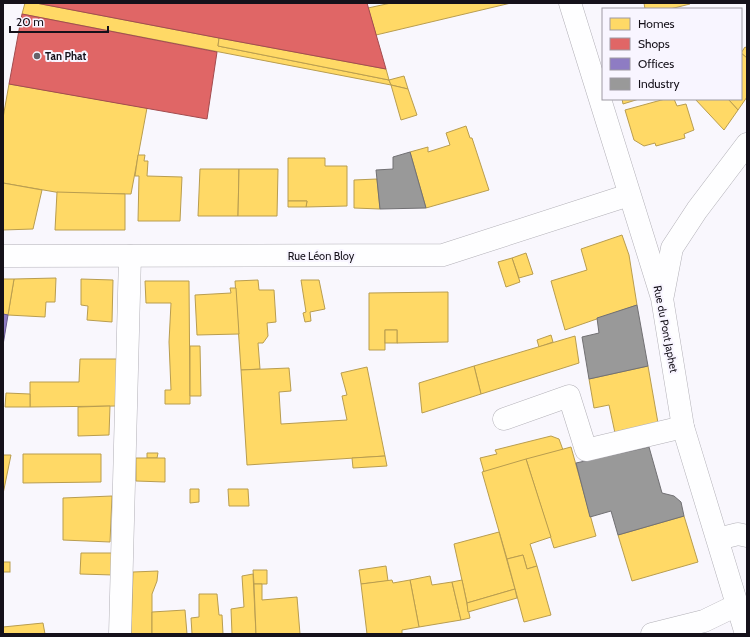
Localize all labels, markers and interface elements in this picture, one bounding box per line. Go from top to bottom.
scale bar [10,8,108,34]
legend [602,8,742,100]
text: 20 m [16,14,44,29]
text: Homes [638,16,675,31]
text: Shops [638,36,670,51]
place label: Tan Phat [45,49,86,63]
marker: Tan Phat [32,51,42,61]
text: Offices [638,56,674,71]
text: Industry [638,76,679,91]
street label: Rue Léon Bloy [288,249,355,263]
street label: Rue du Pont Japhet [651,284,681,374]

